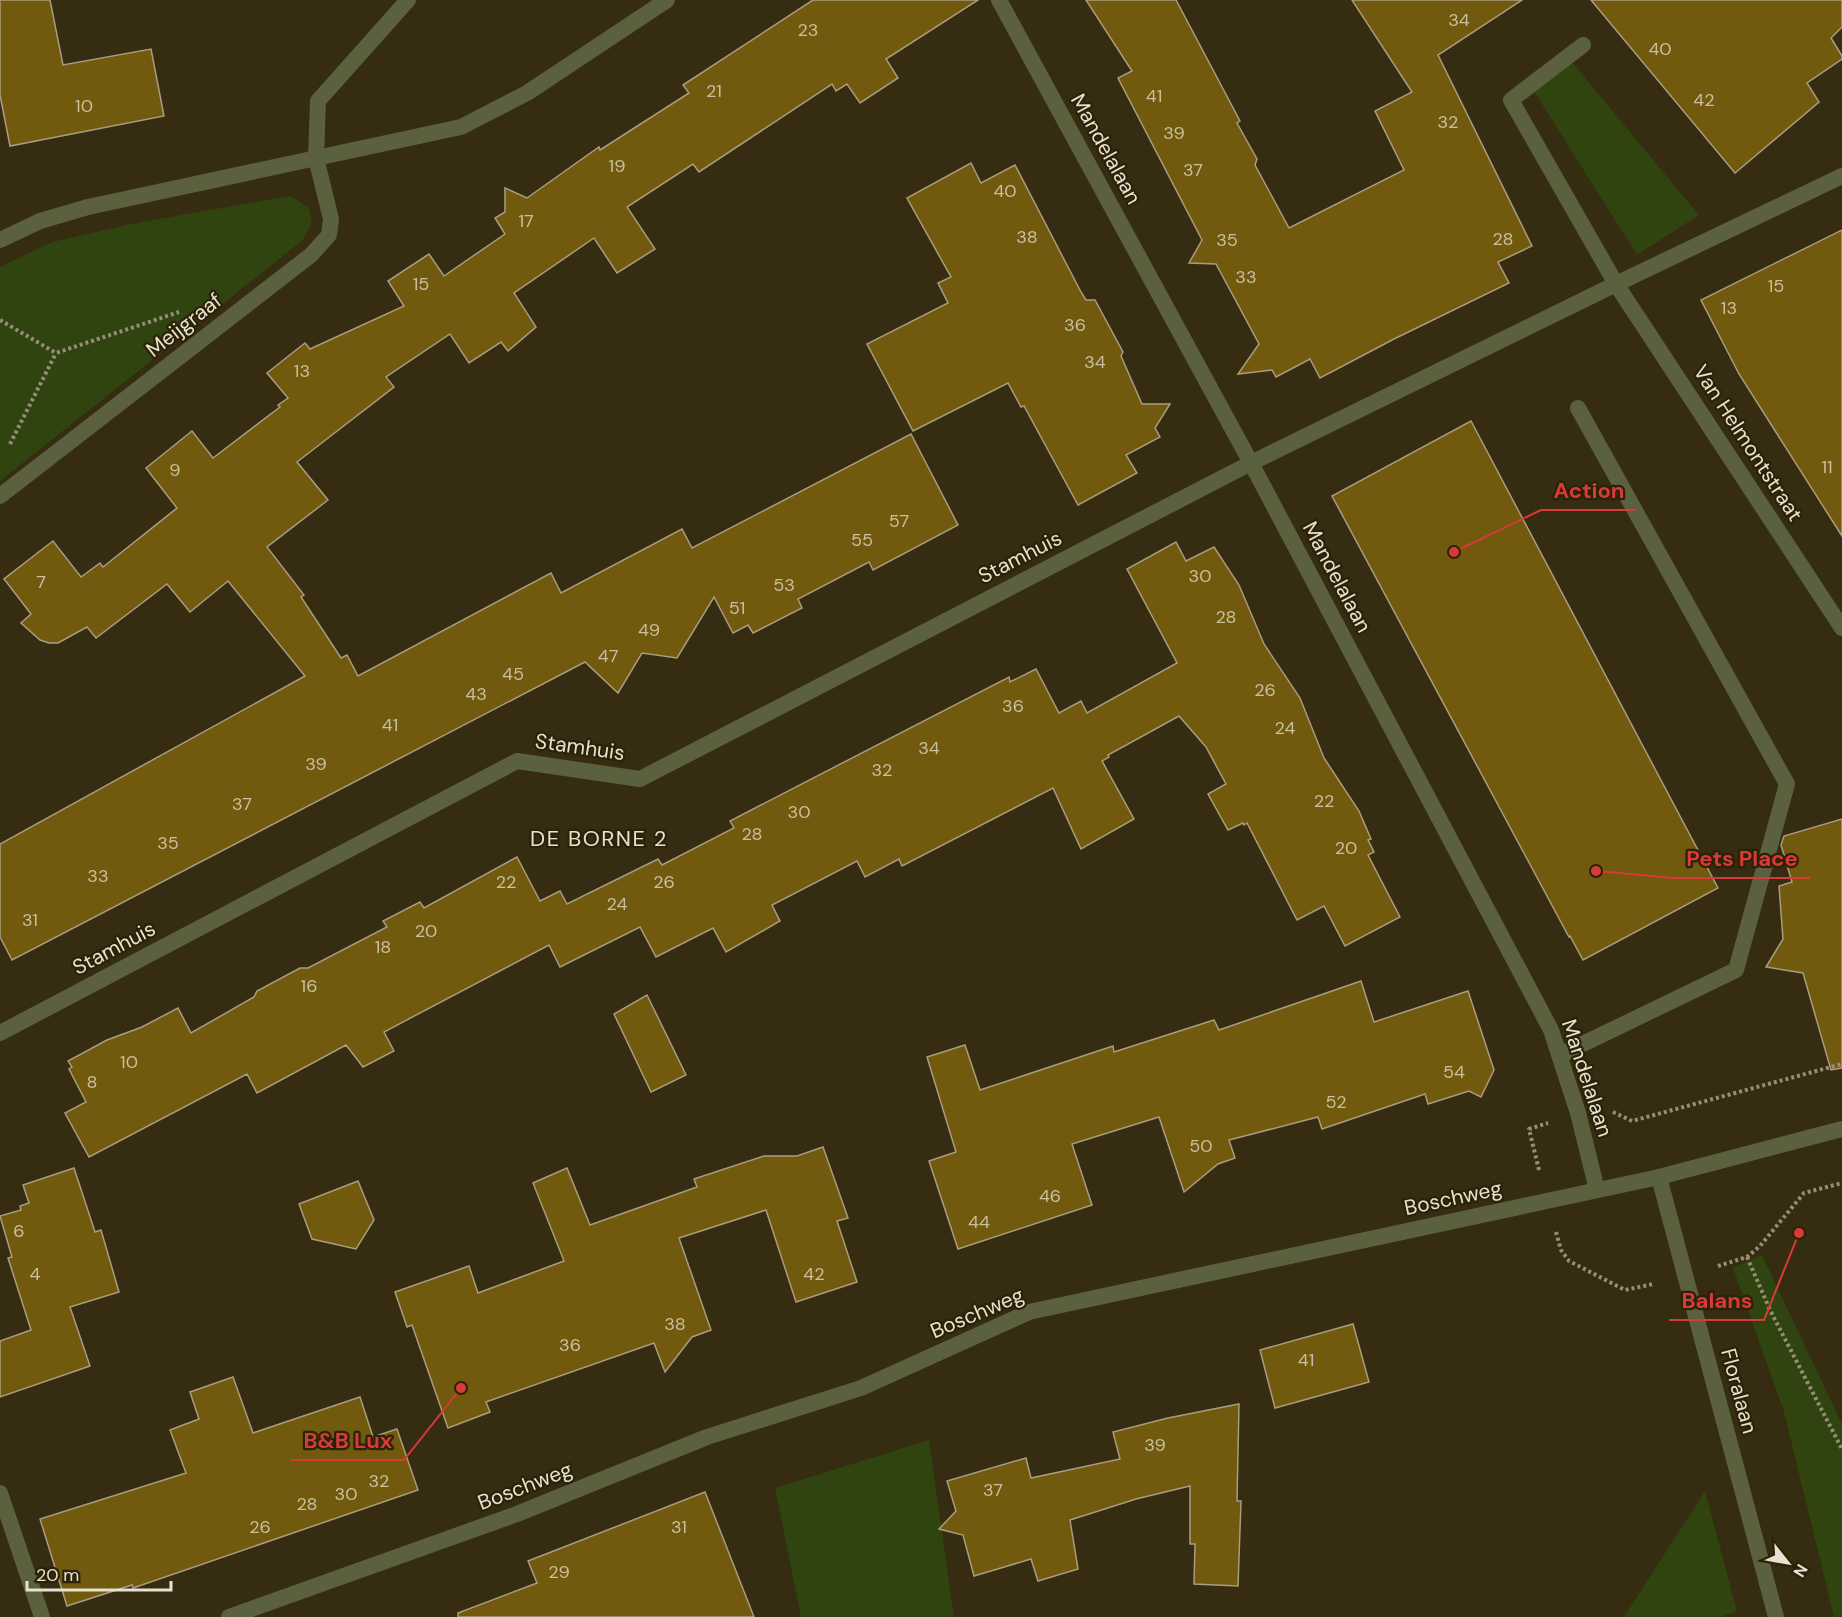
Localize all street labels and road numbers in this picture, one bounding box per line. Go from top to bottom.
street label: Mandelalaan [1064,89,1148,209]
street label: Meijgraaf [140,287,228,363]
street label: Van Helmontstraat [1687,359,1809,527]
street label: Mandelalaan [1296,517,1378,637]
street label: Stamhuis [973,524,1067,590]
street label: Stamhuis [533,727,627,767]
street label: Stamhuis [68,914,160,982]
street label: Mandelalaan [1555,1016,1619,1140]
street label: Boschweg [1402,1174,1505,1222]
street label: Boschweg [926,1281,1028,1345]
street label: Floralaan [1714,1345,1764,1437]
street label: Boschweg [474,1455,576,1517]

